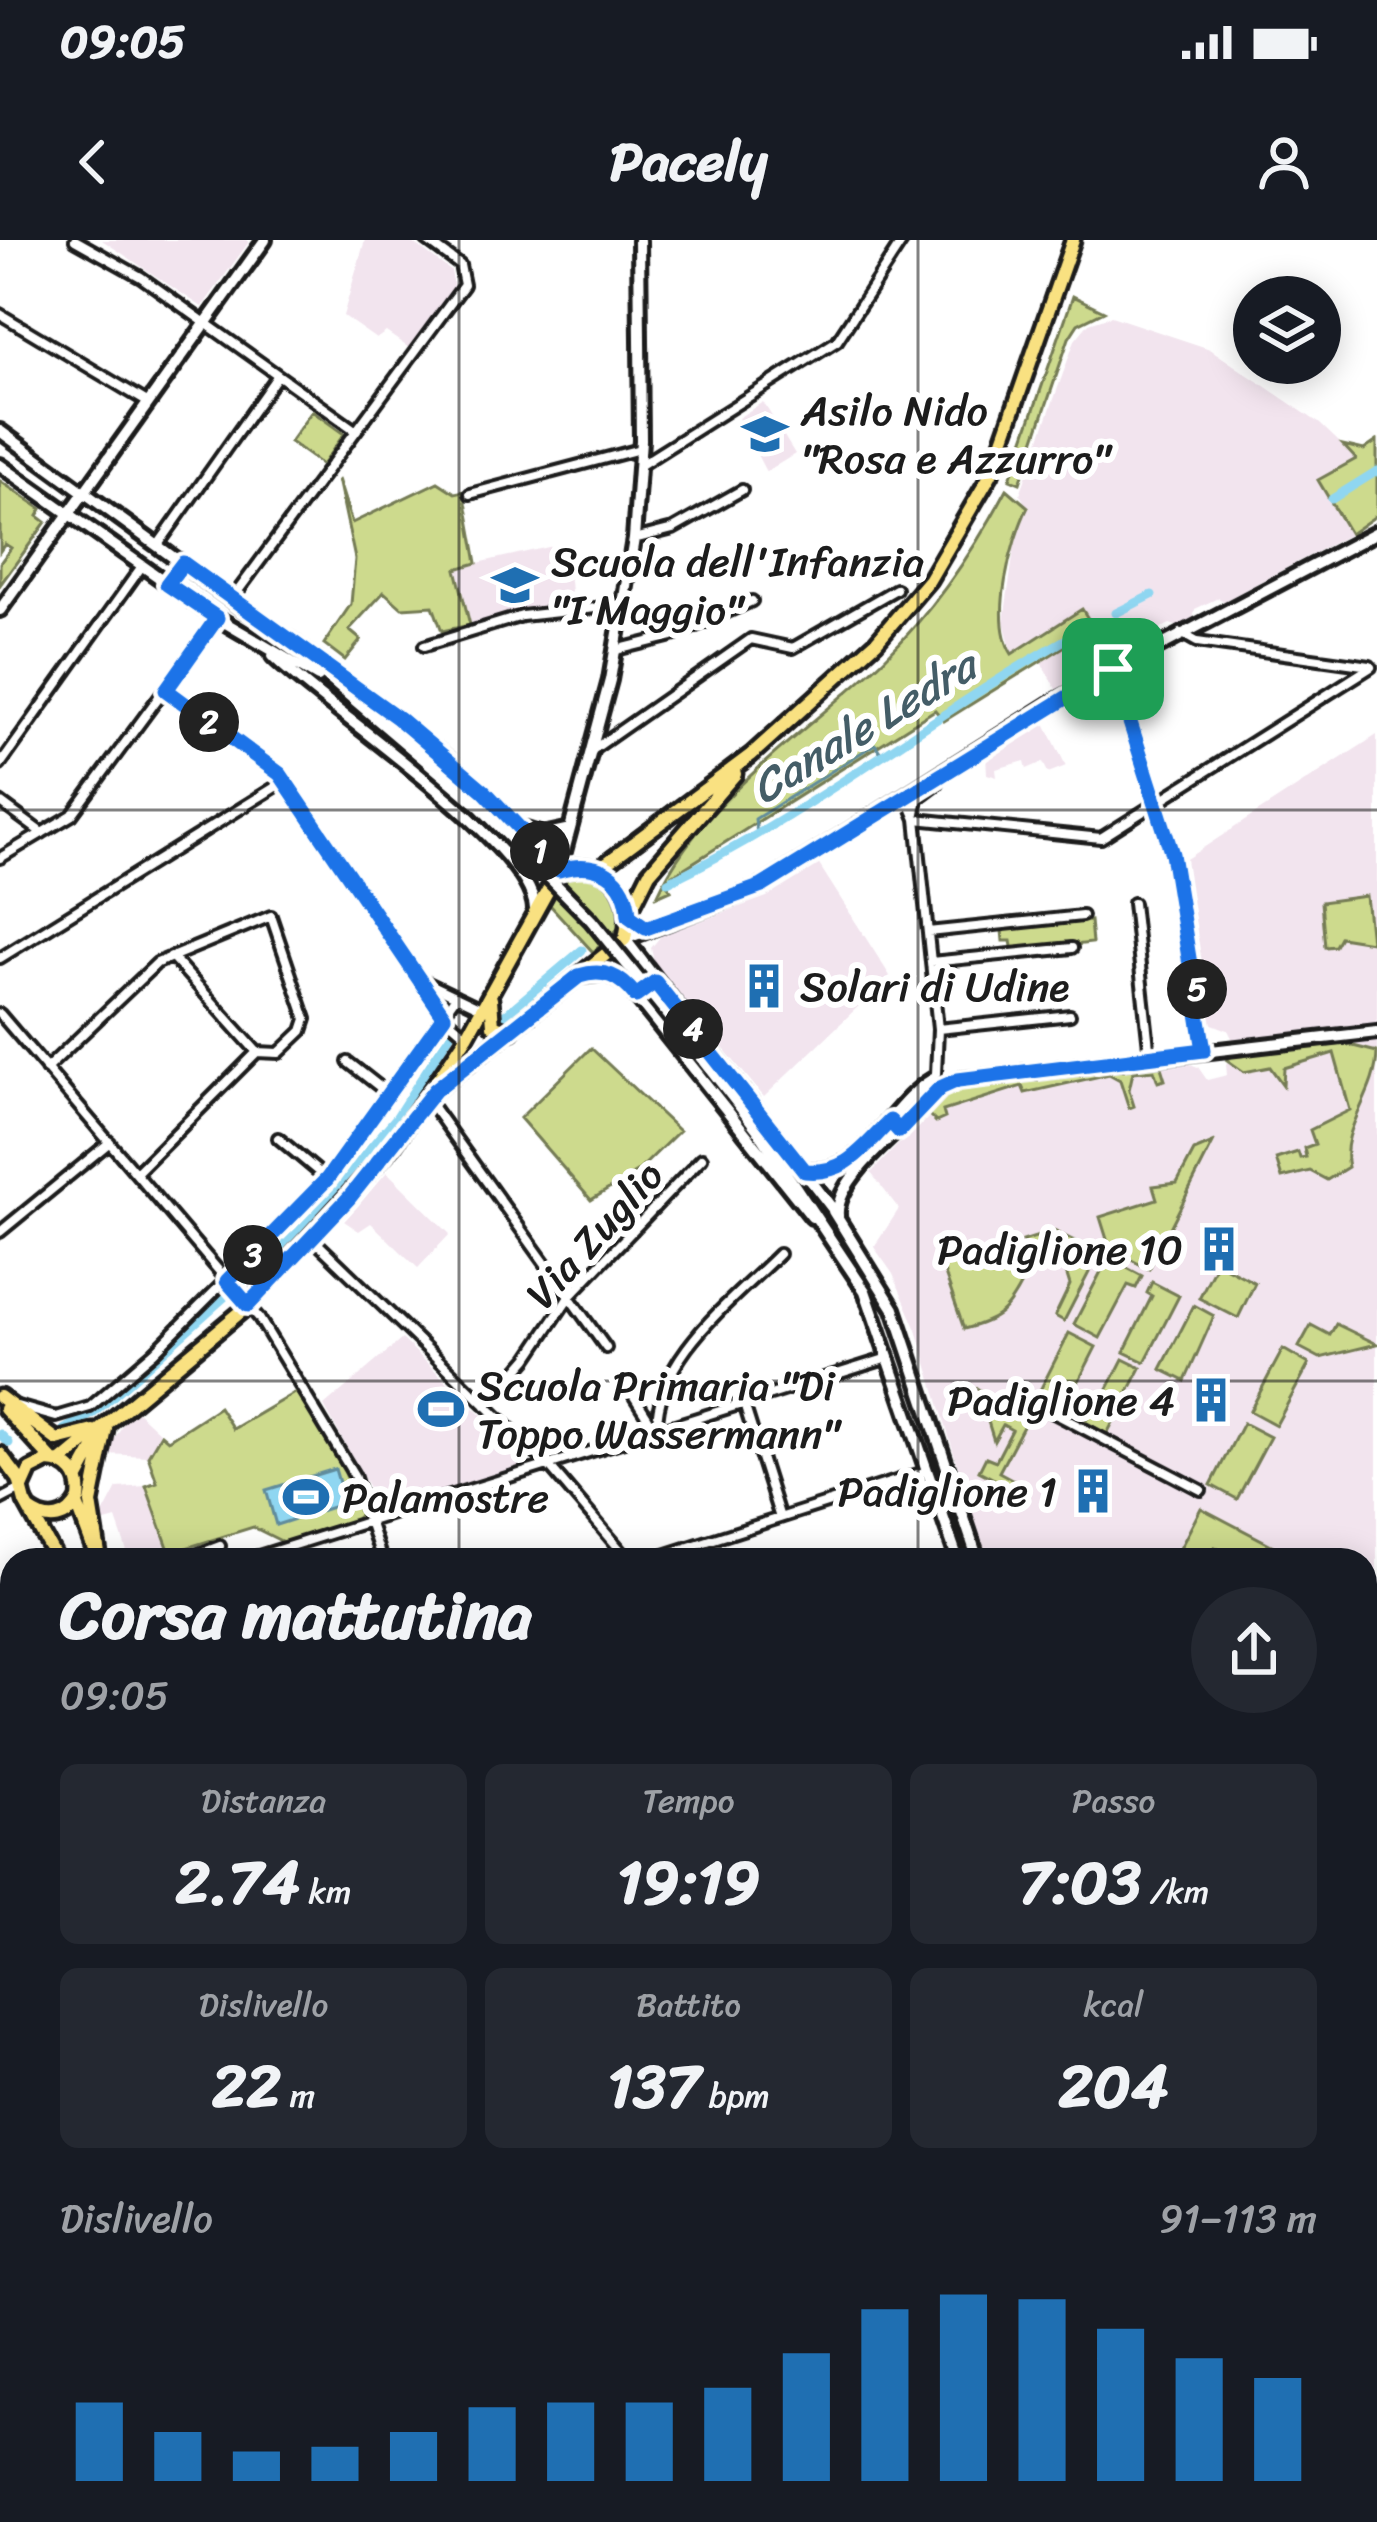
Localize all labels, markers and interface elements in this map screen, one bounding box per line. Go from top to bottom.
text: 09:05 [60,2,186,82]
text: Pacely [610,114,767,210]
icon: back [60,129,126,195]
icon: person [1251,129,1317,195]
map controls [1233,276,1341,384]
button: layers [1233,276,1341,384]
place label: Asilo Nido "Rosa e Azzurro" [800,374,1113,496]
school or university icon: Asilo Nido "Rosa e Azzurro" [740,409,790,459]
place label: Scuola dell'Infanzia "I Maggio" [551,525,924,647]
school or university icon: Scuola dell'Infanzia "I Maggio" [490,560,540,610]
pin [1062,618,1164,720]
water label: Canale Ledra [735,625,997,826]
icon: arrive [1080,636,1146,702]
pin: 2 [179,692,239,752]
text: 2 [199,693,219,751]
pin: 1 [510,821,570,881]
text: 1 [533,822,547,880]
place label: Solari di Udine [800,950,1070,1024]
pin: 5 [1167,959,1227,1019]
text: 5 [1187,960,1207,1018]
building icon: Solari di Udine [739,961,789,1011]
pin: 4 [663,999,723,1059]
text: 4 [683,1000,703,1058]
street label: Via Zuglio [507,1143,683,1327]
place label: Padiglione 10 [937,1213,1183,1287]
building icon: Padiglione 10 [1194,1224,1244,1274]
pin: 3 [223,1225,283,1285]
text: 3 [244,1226,262,1284]
place label: Scuola Primaria "Di Toppo Wassermann" [477,1349,842,1471]
place label: Padiglione 4 [947,1364,1175,1438]
building icon: Padiglione 4 [1186,1375,1236,1425]
sports icon: Scuola Primaria "Di Toppo Wassermann" [416,1384,466,1434]
place label: Padiglione 1 [837,1455,1057,1529]
place label: Palamostre [342,1461,549,1535]
building icon: Padiglione 1 [1068,1466,1118,1516]
sports icon: Palamostre [281,1472,331,1522]
text: Corsa mattutina [60,1557,532,1674]
button: share [1191,1587,1317,1713]
text: 09:05 [60,1661,169,1730]
text: Distanza [201,1772,326,1830]
text: Tempo [643,1772,734,1830]
text: Passo [1072,1772,1155,1830]
text: 2.74 [176,1830,300,1936]
text: 19:19 [617,1830,760,1936]
text: 7:03 [1018,1830,1141,1936]
text: km [300,1863,351,1921]
text: /km [1141,1863,1209,1921]
text: Dislivello [199,1976,328,2034]
text: Battito [636,1976,741,2034]
text: kcal [1084,1976,1143,2034]
text: 22 [212,2034,281,2140]
text: 137 [607,2034,700,2140]
text: 204 [1058,2034,1169,2140]
text: m [281,2067,315,2125]
text: bpm [700,2067,770,2125]
text: Dislivello [60,2184,213,2253]
text: 91–113 m [1159,2184,1317,2253]

